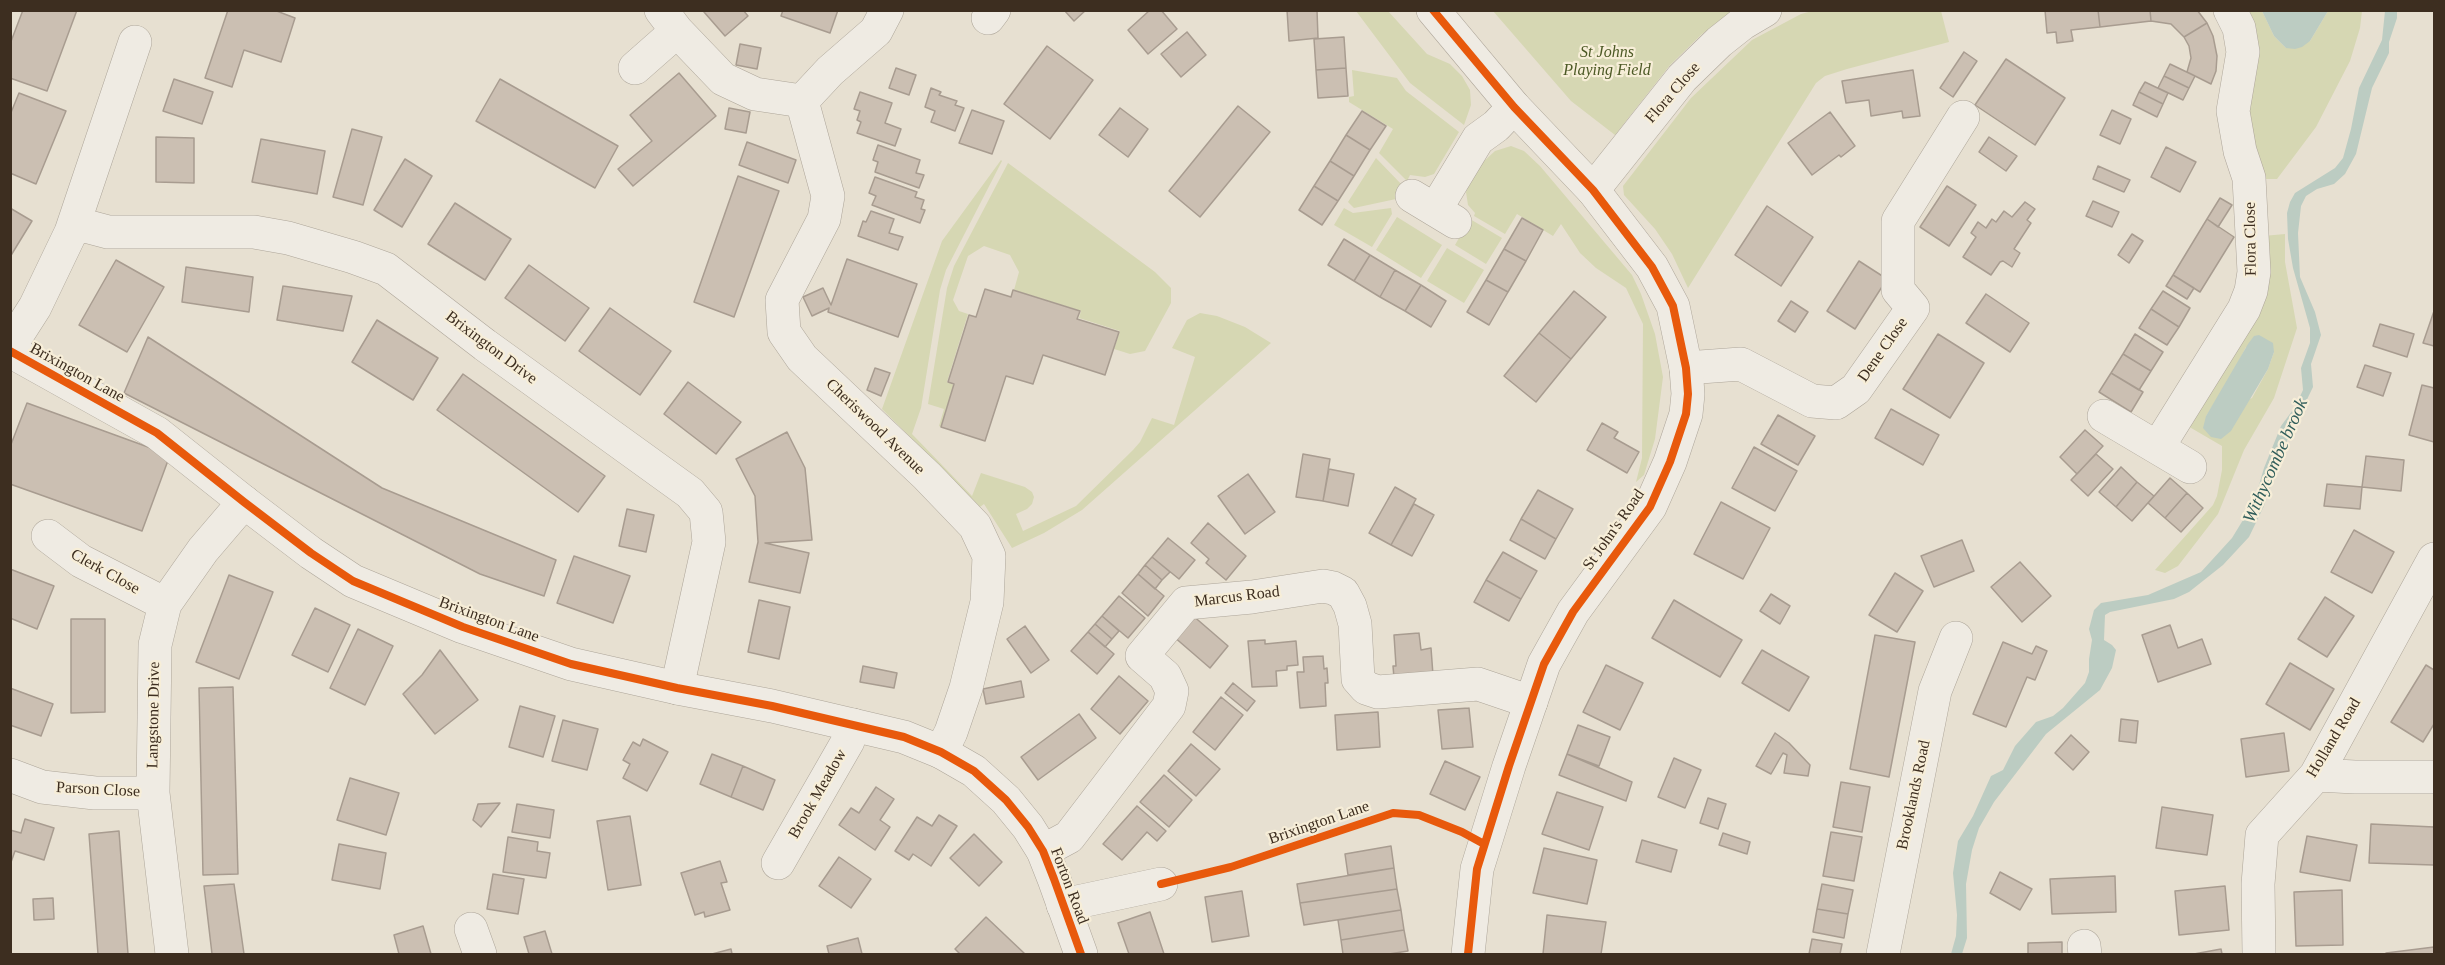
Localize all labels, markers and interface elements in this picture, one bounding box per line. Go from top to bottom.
park label: St Johns Playing Field [1563,43,1651,81]
street label: Flora Close [1641,59,1705,127]
street label: Flora Close [2241,202,2261,276]
street label: Brixington Drive [441,307,541,389]
street label: Dene Close [1854,314,1912,386]
street label: Brixington Lane [26,339,128,407]
street label: Cheriswood Avenue [822,375,928,479]
water label: Withycombe brook [2239,395,2313,527]
street label: St John's Road [1579,486,1649,574]
street label: Clerk Close [67,545,143,599]
street label: Marcus Road [1193,582,1281,612]
street label: Brixington Lane [436,593,542,647]
street label: Langstone Drive [143,661,165,769]
street label: Holland Road [2303,695,2365,781]
street label: Brooklands Road [1893,738,1935,852]
street label: Brook Meadow [785,746,851,842]
street label: Parson Close [56,778,140,802]
street label: Brixington Lane [1266,797,1372,849]
street label: Forton Road [1046,845,1092,927]

